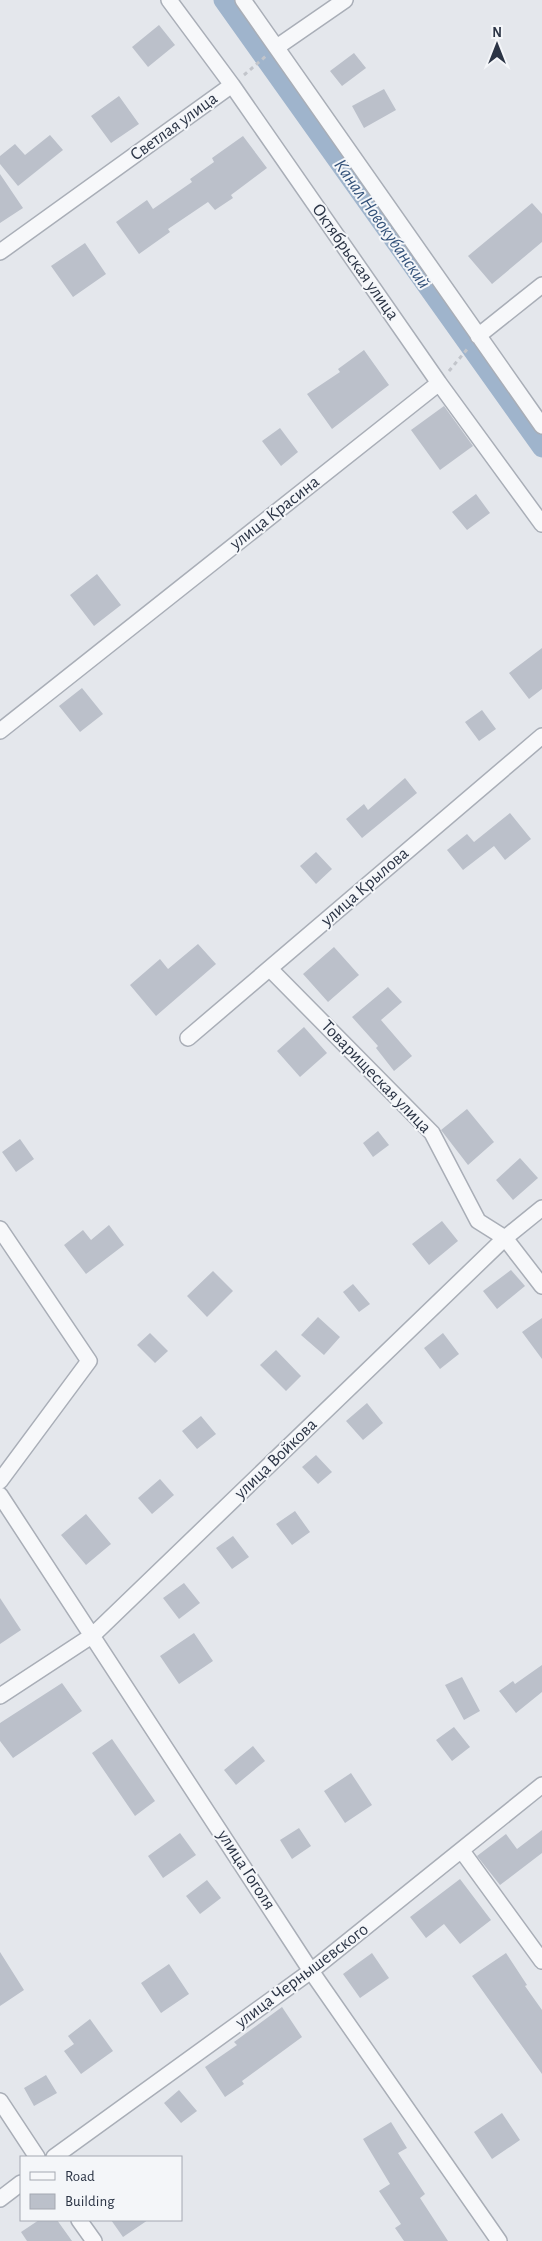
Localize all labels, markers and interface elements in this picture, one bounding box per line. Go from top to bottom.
north arrow [472,20,522,70]
text: N [492,26,502,40]
street label: Светлая улица [127,89,221,165]
water label: Канал Новокубанский [330,156,434,292]
street label: Октябрьская улица [308,200,403,324]
street label: улица Красина [226,473,323,554]
street label: улица Крылова [317,844,412,930]
street label: Товарищеская улица [318,1017,434,1137]
street label: улица Войкова [231,1415,321,1503]
street label: улица Гоголя [213,1826,278,1913]
street label: улица Чернышевского [231,1920,372,2032]
legend [20,2156,182,2221]
text: Road [65,2169,95,2184]
text: Building [65,2194,115,2209]

